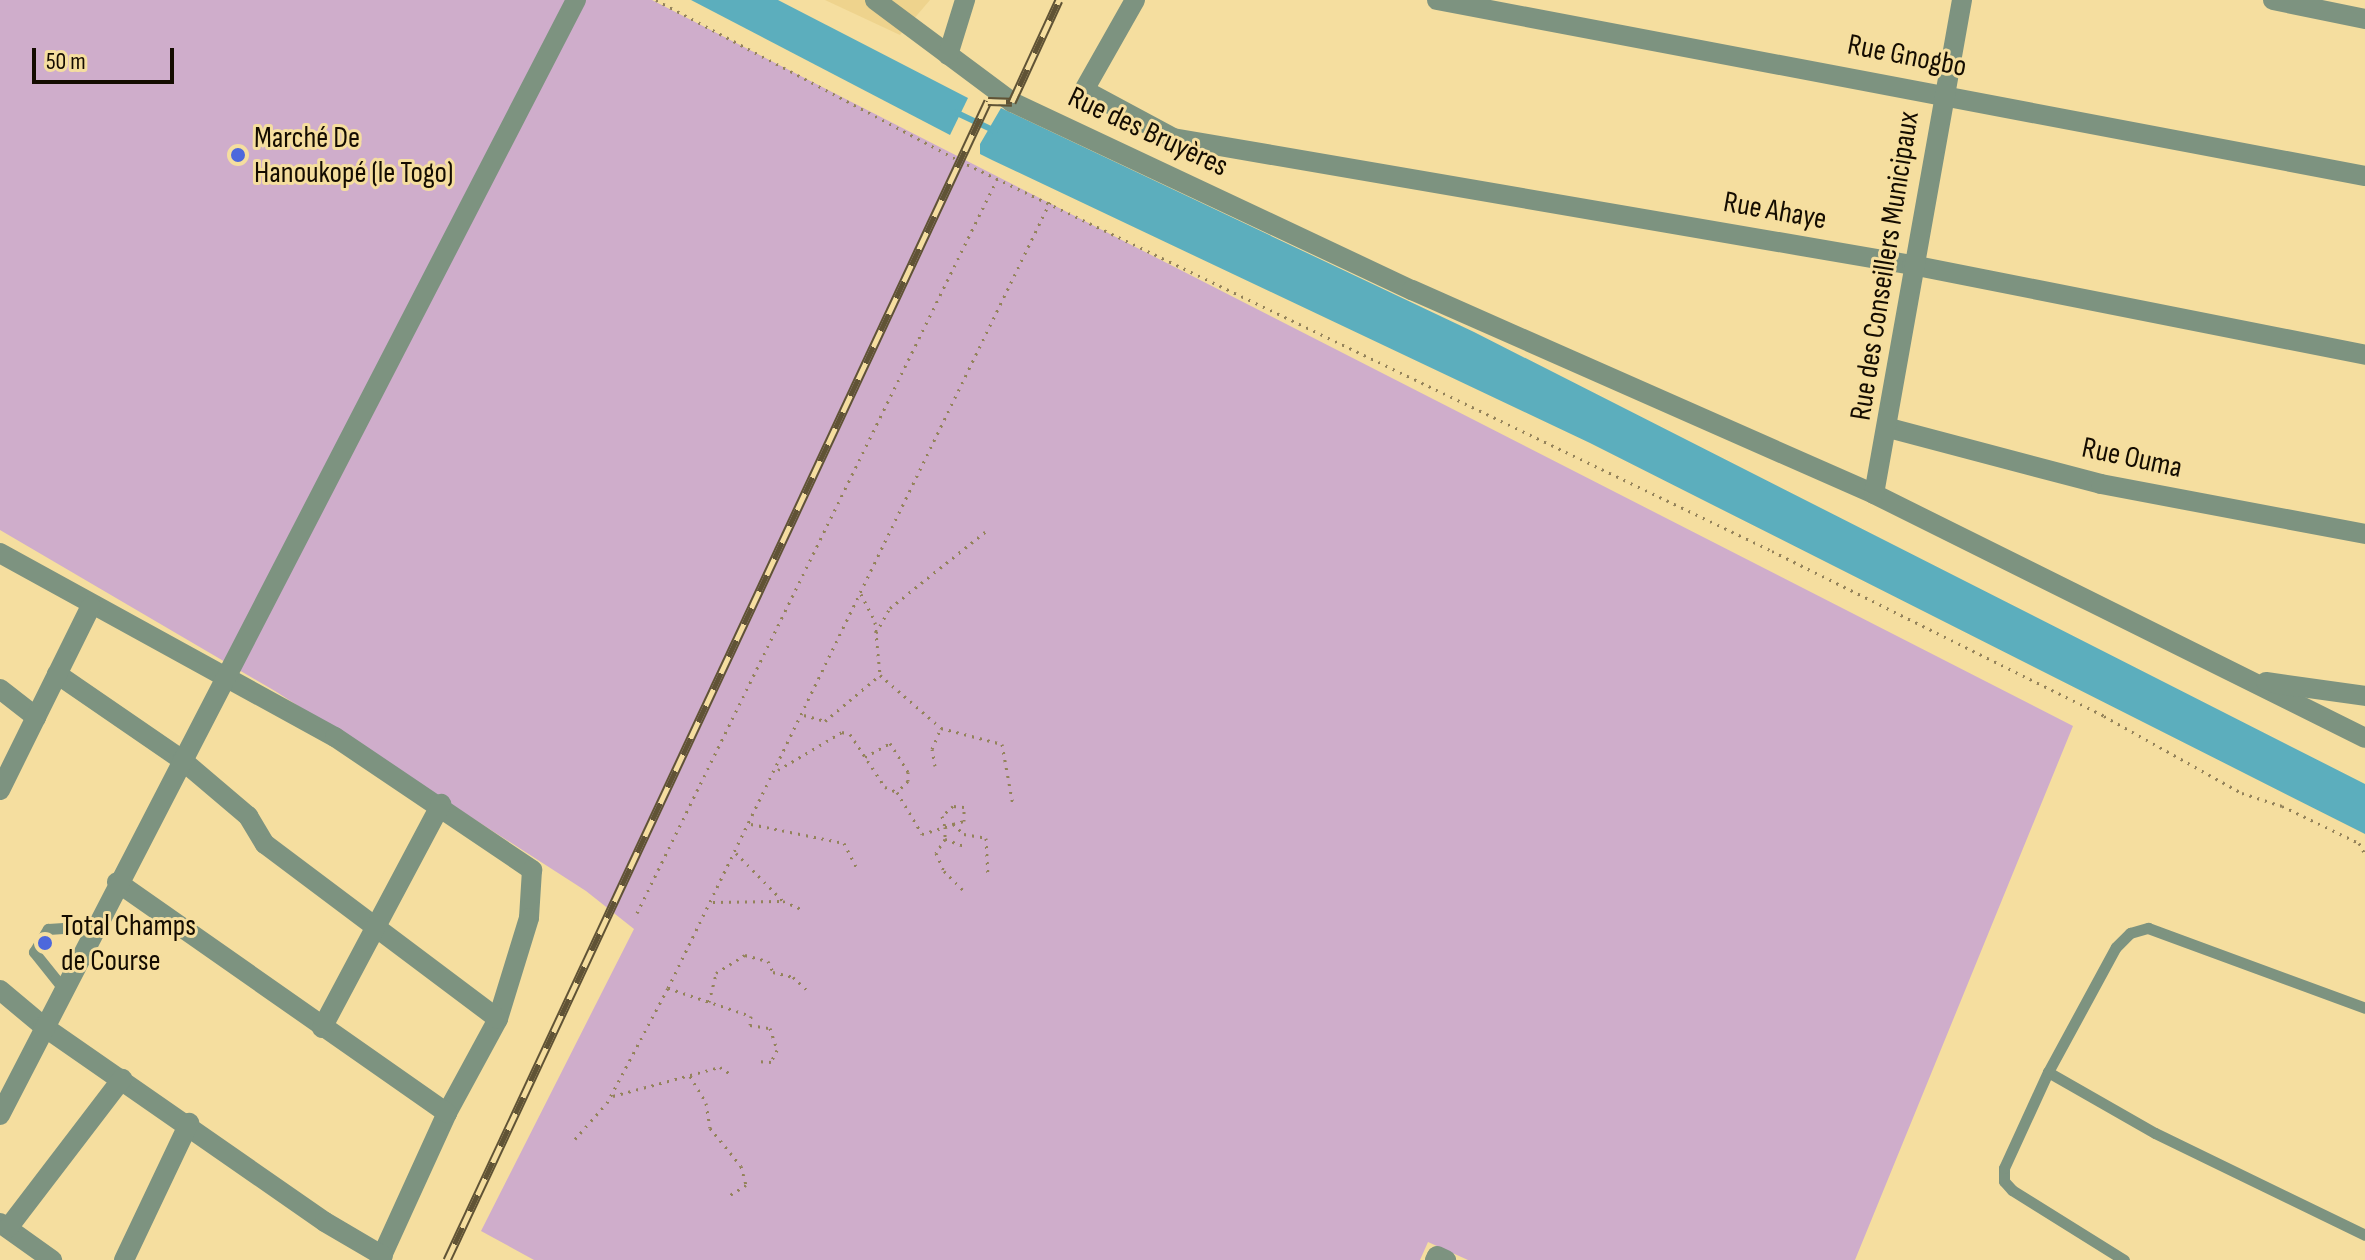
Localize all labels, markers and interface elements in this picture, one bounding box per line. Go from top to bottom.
street label: Rue Gnogbo [1845,27,1969,85]
scale bar [36,32,178,82]
text: 50 m [46,47,86,76]
street label: Rue des Bruyères [1062,79,1234,185]
street label: Rue des Conseillers Municipaux [1843,109,1927,423]
place label: Marché De Hanoukopé (le Togo) [254,120,454,190]
marker: Marché De Hanoukopé (le Togo) [229,146,247,164]
street label: Rue Ahaye [1721,184,1829,238]
street label: Rue Ouma [2079,430,2185,486]
place label: Total Champs de Course [61,908,196,978]
marker: Total Champs de Course [36,934,54,952]

